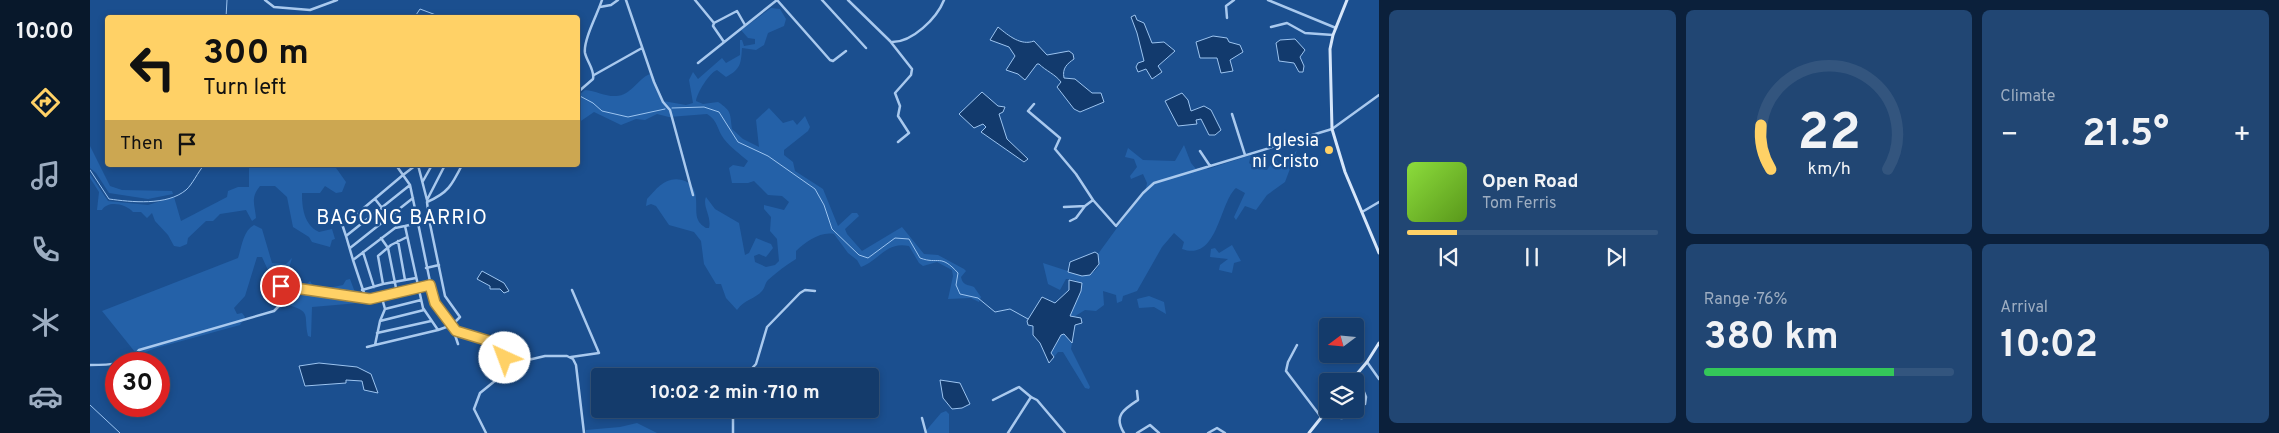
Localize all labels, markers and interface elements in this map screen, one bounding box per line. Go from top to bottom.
text: 10:00 [16,19,74,46]
text: 300 m [203,32,309,76]
icon: left [120,35,185,100]
text: Turn left [203,75,286,102]
icon: directions [28,85,63,120]
text: Climate [2000,87,2055,107]
text: 22 [1797,102,1861,168]
text: 21.5° [2082,111,2169,160]
text: − [2000,118,2018,154]
text: + [2233,118,2251,154]
icon: arrive [173,130,201,158]
place label: Iglesia ni Cristo [1252,130,1319,174]
text: Then [120,132,163,156]
marker: Iglesia ni Cristo [1323,144,1335,156]
icon: music [28,158,63,193]
text: km/h [1807,158,1851,181]
text: Open Road [1482,170,1578,194]
text: Tom Ferris [1482,194,1556,214]
district label: BAGONG BARRIO [316,206,488,232]
icon: phone [28,232,63,267]
icon: previous [1435,243,1463,271]
icon: pause [1518,243,1546,271]
icon: next [1602,243,1630,271]
pin [260,265,302,307]
icon: arrive [267,272,295,300]
text: Range · 76% [1704,290,1787,310]
text: Arrival [2000,298,2048,318]
icon: climate [28,305,63,340]
text: 380 km [1704,314,1839,363]
north arrow [1319,318,1364,362]
map controls [1319,318,1364,418]
text: 10:02 [2000,322,2098,371]
position arrow [478,331,530,383]
speed limit sign: 30 [105,352,170,417]
button: layers [1319,373,1364,418]
icon: car [28,379,63,414]
text: 10:02 · 2 min · 710 m [650,381,820,405]

